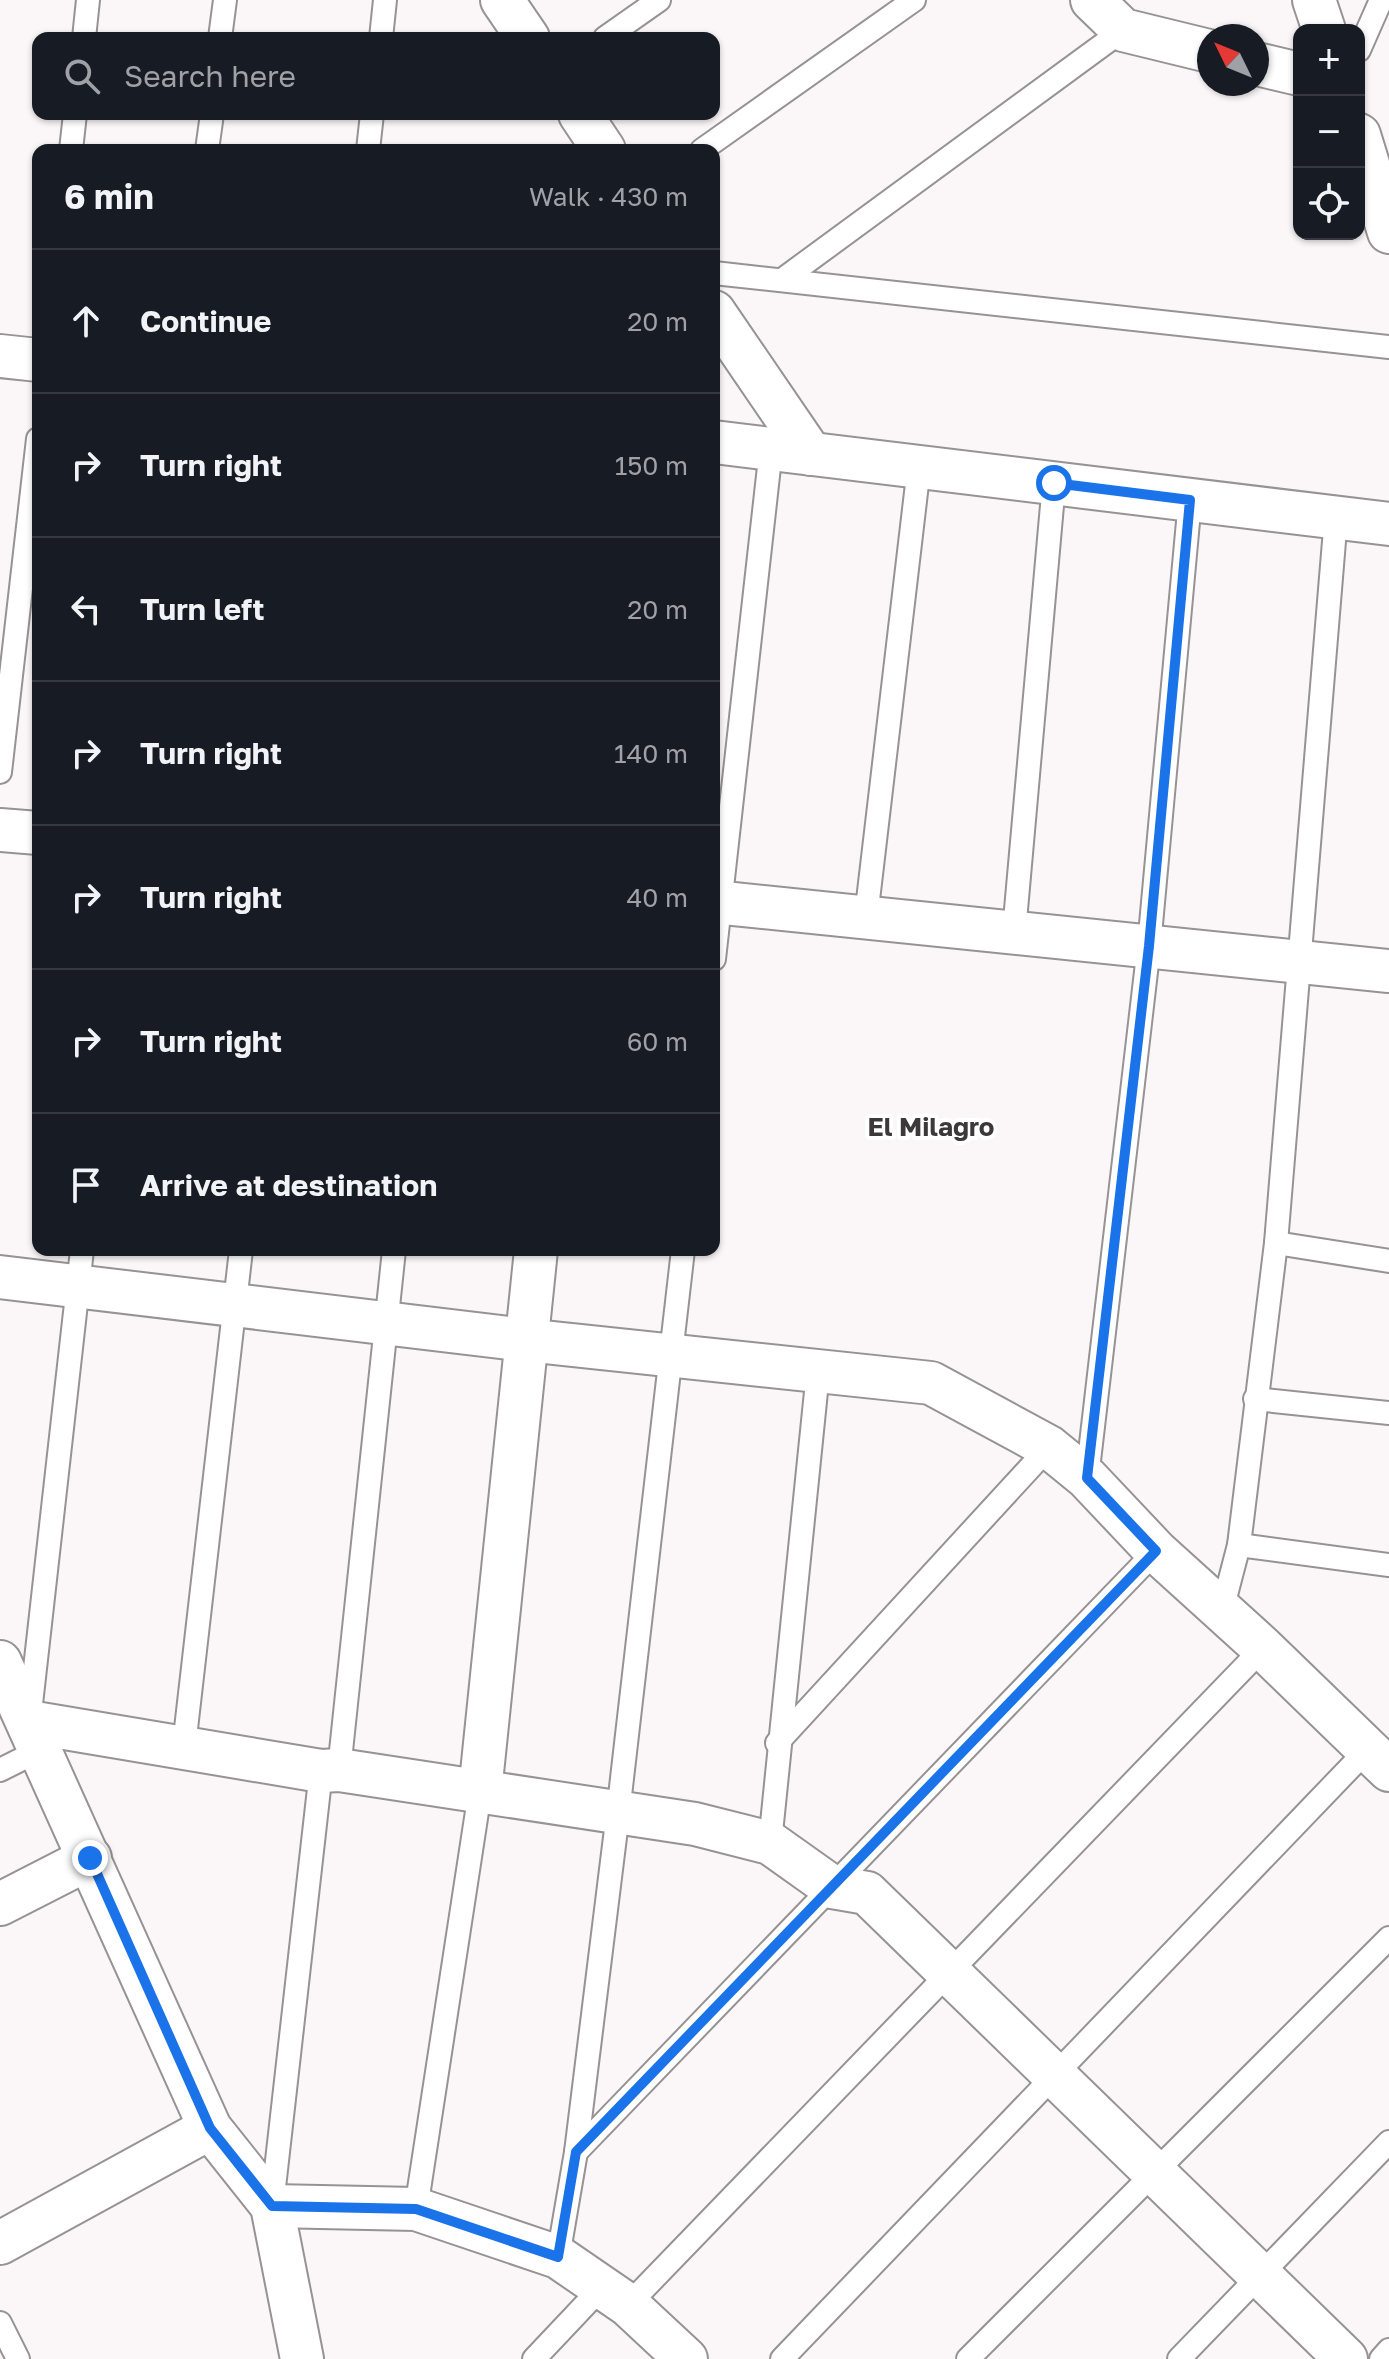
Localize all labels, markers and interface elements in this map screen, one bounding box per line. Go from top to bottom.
north arrow [1197,24,1269,96]
map controls [1293,24,1365,240]
button: + [1293,24,1365,96]
search box [32,32,720,120]
icon: search [60,54,104,98]
text: Search here [124,58,296,94]
button: − [1293,96,1365,168]
button: locate [1293,168,1365,240]
text: 6 min [64,176,154,216]
text: Walk · 430 m [529,181,688,212]
icon: ahead [64,299,108,343]
text: Continue [140,303,271,339]
text: 20 m [627,306,688,337]
icon: right [64,443,108,487]
text: Turn right [140,447,282,483]
text: 150 m [615,450,688,481]
route start [1036,465,1072,501]
icon: left [64,587,108,631]
text: Turn left [140,591,265,627]
text: 20 m [627,594,688,625]
icon: right [64,731,108,775]
text: Turn right [140,735,282,771]
text: 140 m [614,738,688,769]
icon: right [64,875,108,919]
text: Turn right [140,879,282,915]
text: 40 m [627,882,688,913]
icon: right [64,1019,108,1063]
text: Turn right [140,1023,282,1059]
text: 60 m [627,1026,688,1057]
district label: El Milagro [868,1111,994,1142]
icon: arrive [64,1163,108,1207]
text: Arrive at destination [140,1167,437,1203]
route end [72,1840,108,1876]

